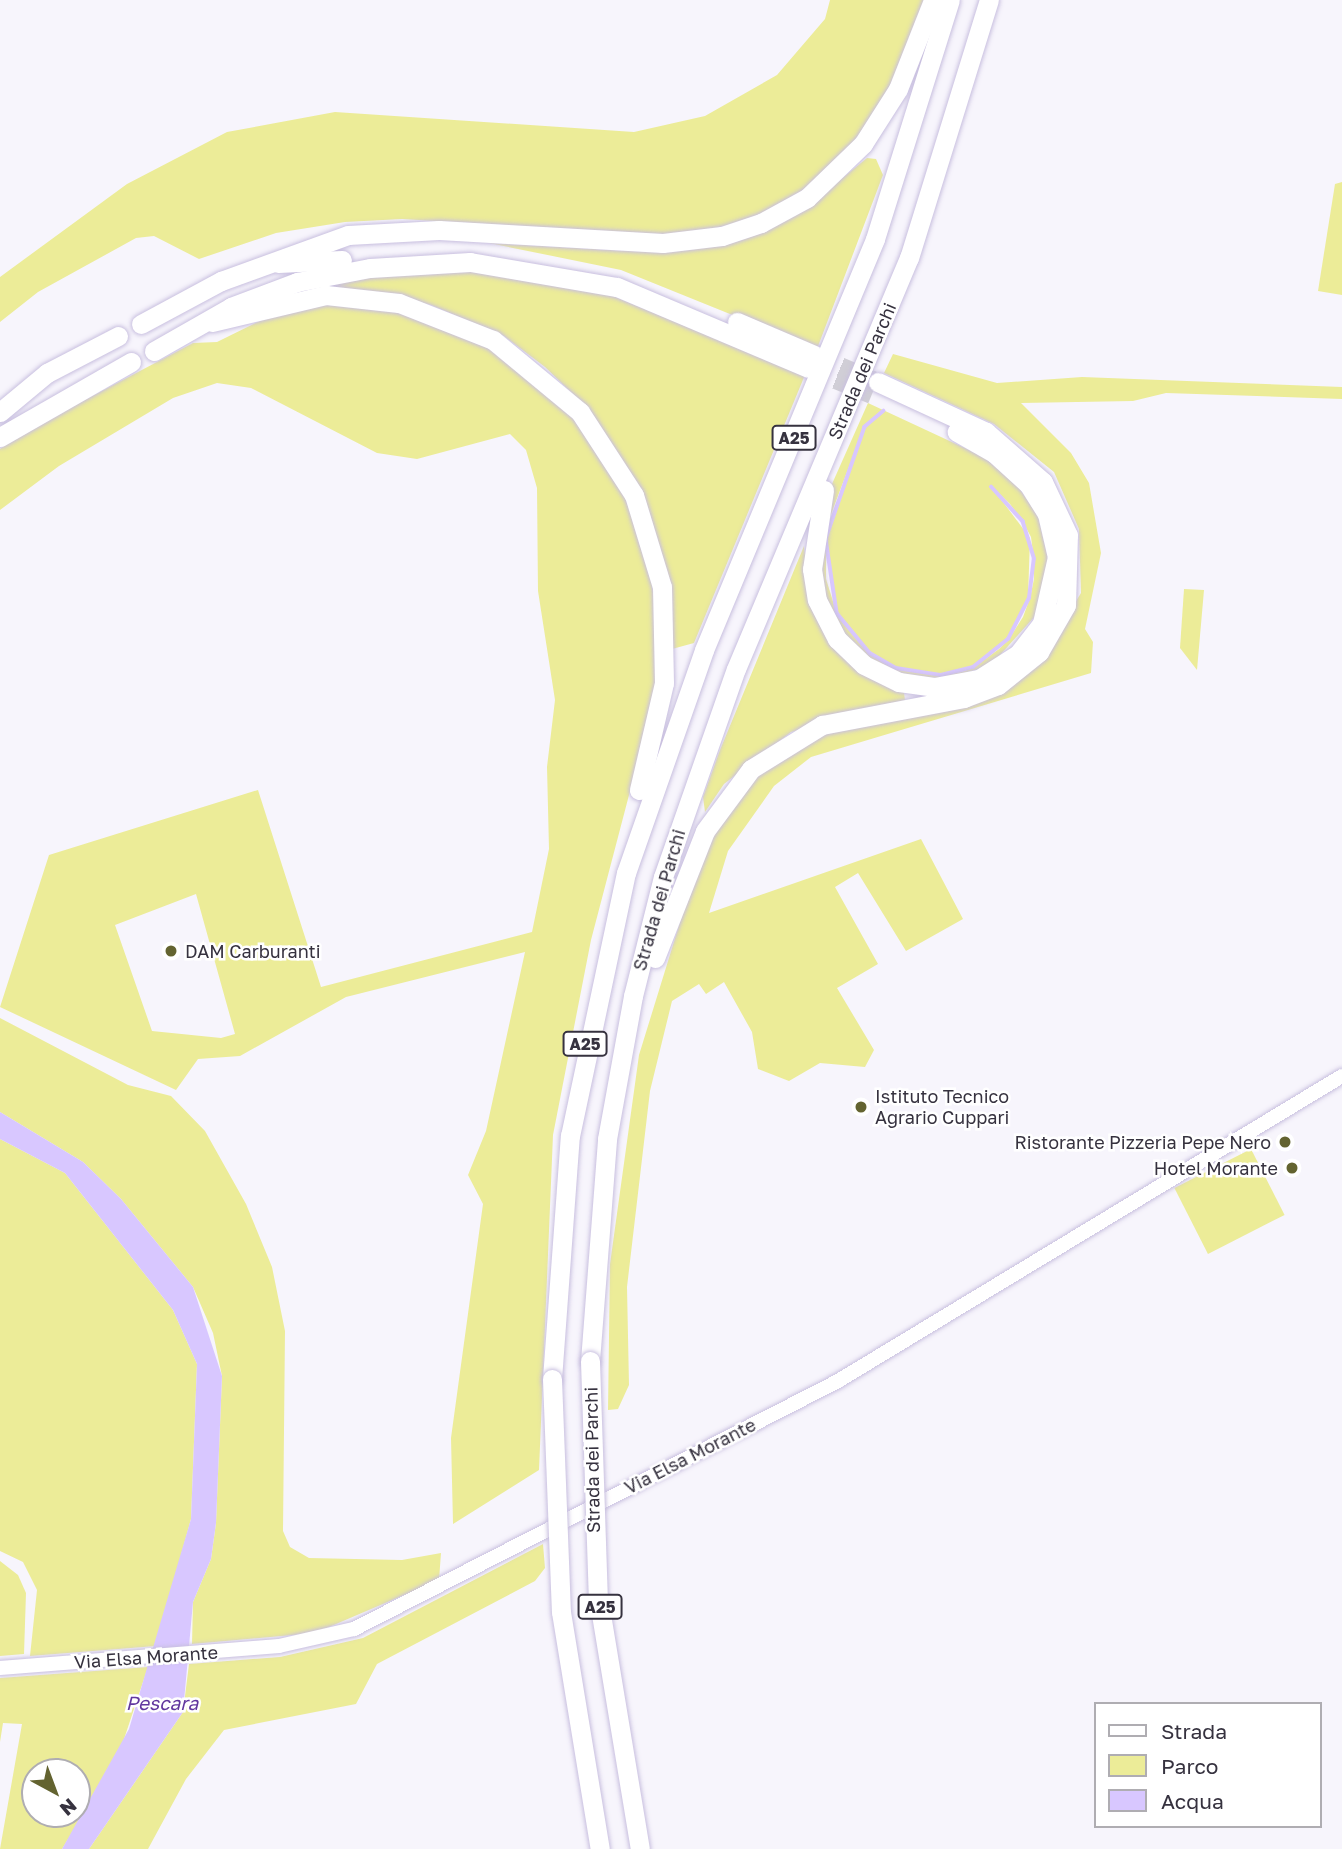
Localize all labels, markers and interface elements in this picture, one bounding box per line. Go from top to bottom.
street label: Strada dei Parchi [823,299,901,443]
road number: A25 [771,426,817,450]
street label: Strada dei Parchi [628,827,690,973]
place label: DAM Carburanti [185,940,321,962]
marker: DAM Carburanti [163,943,179,959]
road number: A25 [562,1032,608,1056]
place label: Istituto Tecnico Agrario Cuppari [875,1086,1009,1128]
marker: Istituto Tecnico Agrario Cuppari [853,1099,869,1115]
place label: Ristorante Pizzeria Pepe Nero [1014,1131,1271,1153]
marker: Ristorante Pizzeria Pepe Nero [1277,1134,1293,1150]
place label: Hotel Morante [1154,1157,1278,1179]
marker: Hotel Morante [1284,1160,1300,1176]
street label: Strada dei Parchi [580,1387,604,1533]
street label: Via Elsa Morante [621,1414,759,1498]
road number: A25 [577,1595,623,1620]
street label: Via Elsa Morante [73,1641,219,1673]
water label: Pescara [126,1692,198,1714]
legend [1094,1702,1321,1828]
text: Strada [1161,1718,1227,1744]
text: Parco [1161,1753,1218,1779]
north arrow [21,1758,91,1828]
text: Acqua [1161,1788,1224,1814]
text: N [56,1794,82,1821]

